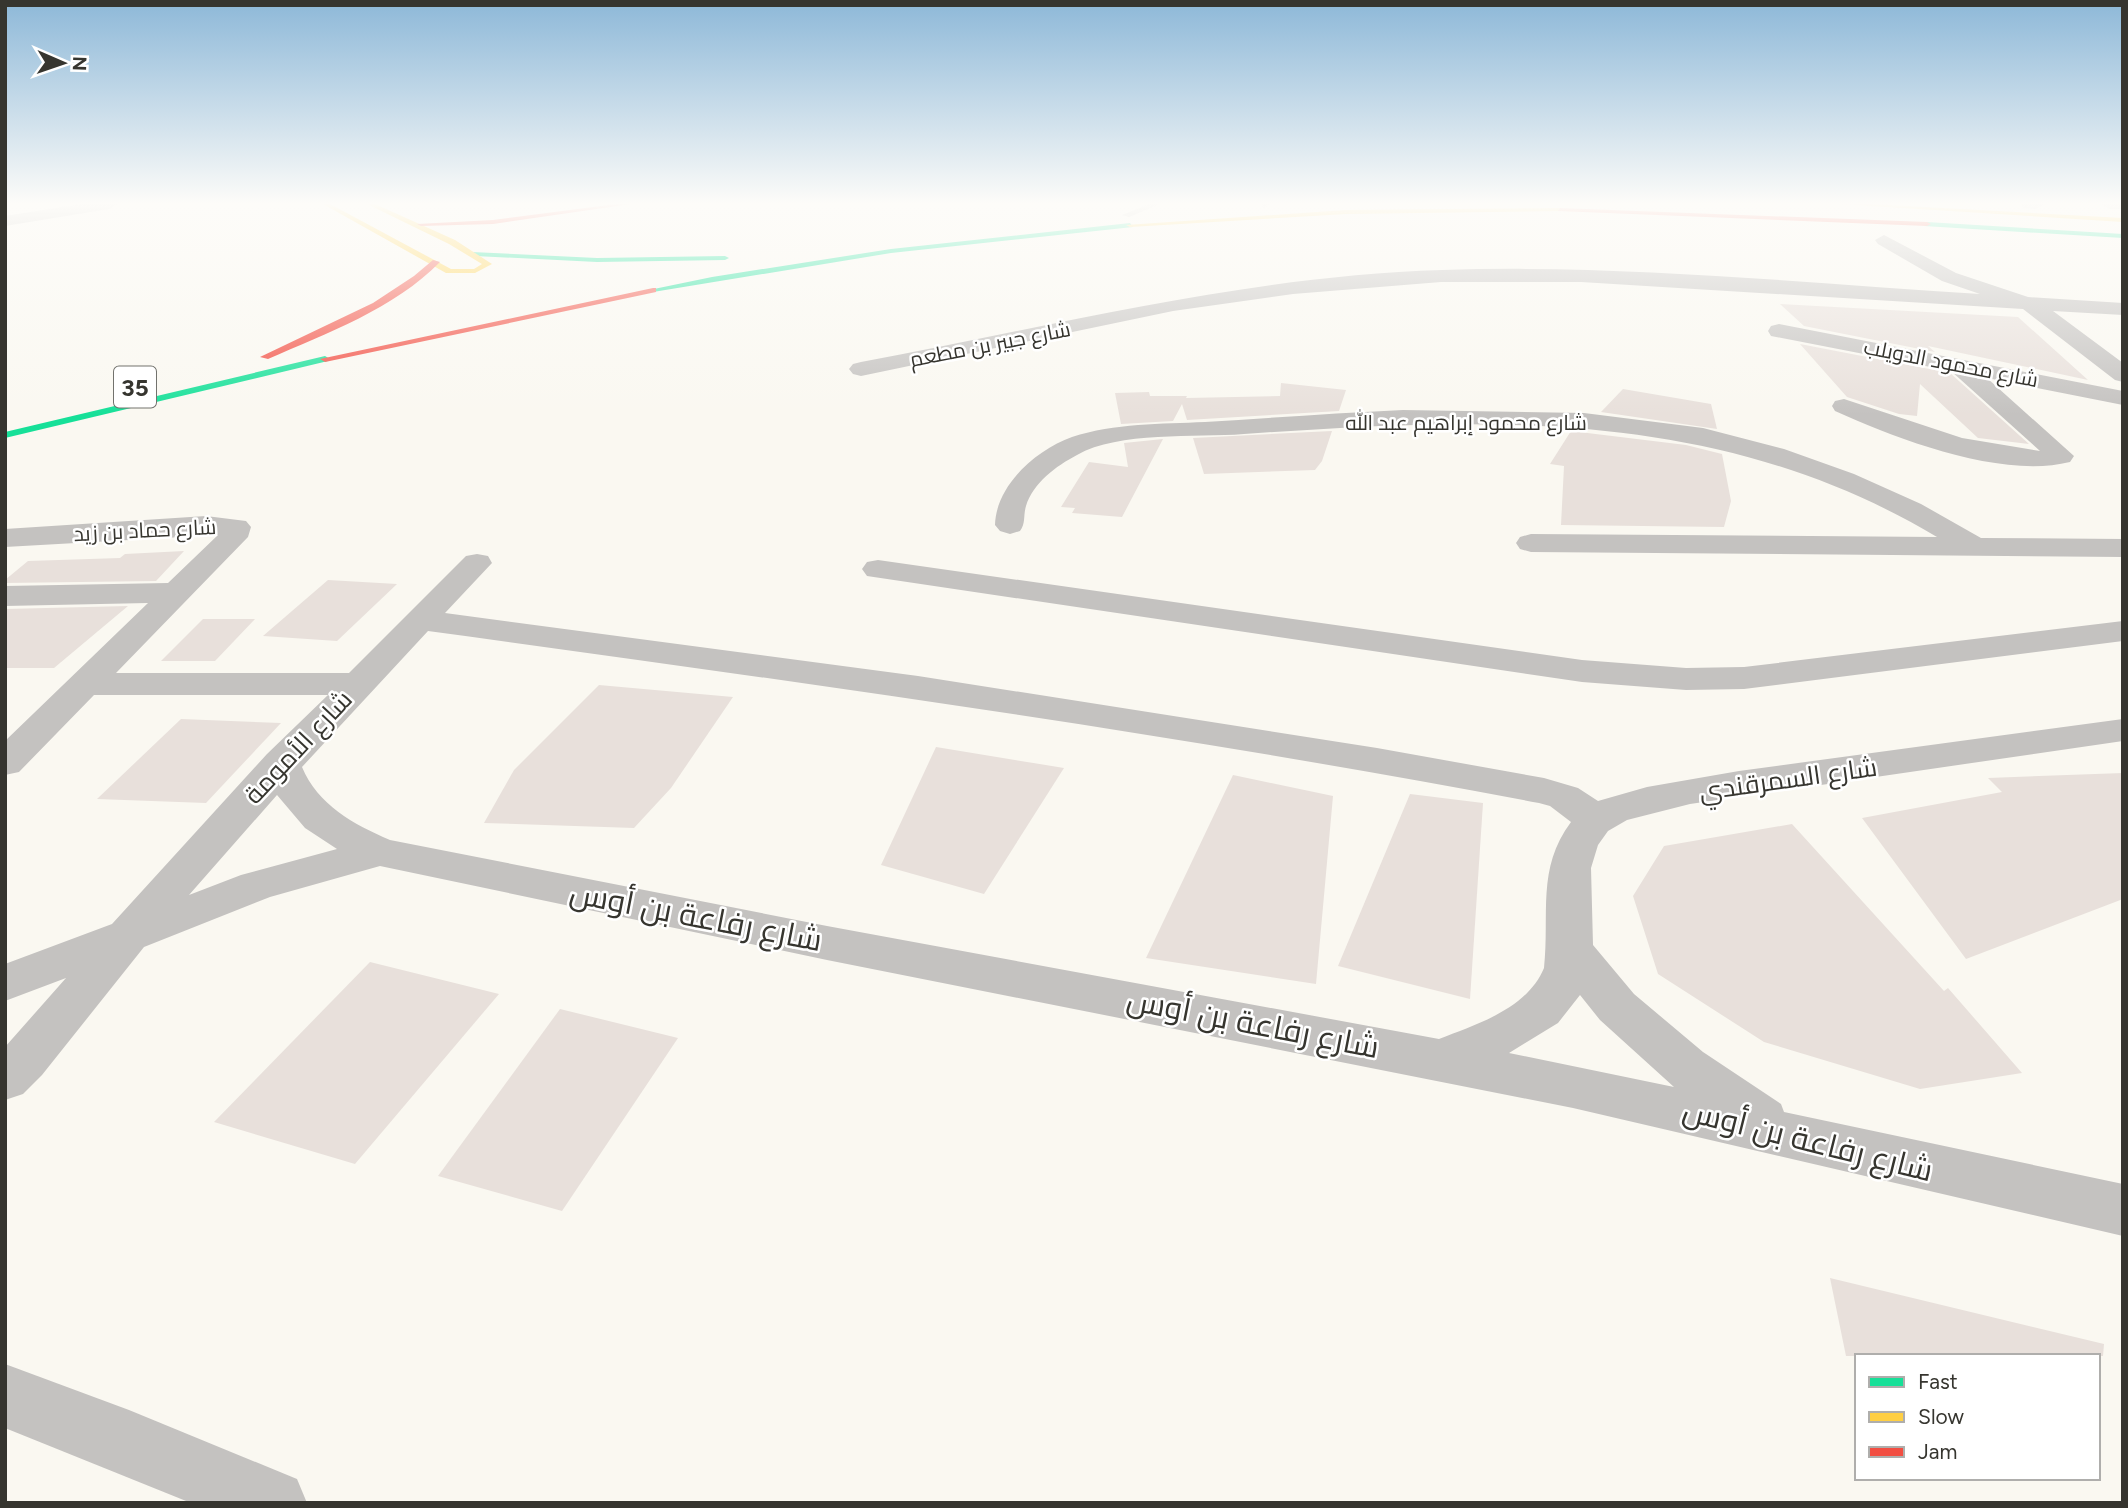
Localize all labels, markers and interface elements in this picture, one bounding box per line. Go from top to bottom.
north arrow [28,28,98,98]
text: N [68,56,91,71]
street label: شارع جبير بن مطعم [907,316,1073,374]
street label: شارع محمود الدويلب [1861,334,2040,394]
road number: 35 [114,366,156,408]
street label: شارع محمود إبراهيم عبد الله [1345,409,1587,437]
street label: شارع حماد بن زيد [73,514,217,548]
street label: شارع الأمومة [237,683,360,811]
street label: شارع السمرقندي [1697,751,1880,811]
street label: شارع رفاعة بن أوس [566,872,826,962]
street label: شارع رفاعة بن أوس [1123,979,1383,1069]
street label: شارع رفاعة بن أوس [1678,1090,1937,1192]
legend [1855,1354,2100,1480]
text: Fast [1918,1369,1958,1394]
text: Slow [1918,1404,1964,1429]
text: Jam [1918,1439,1957,1464]

